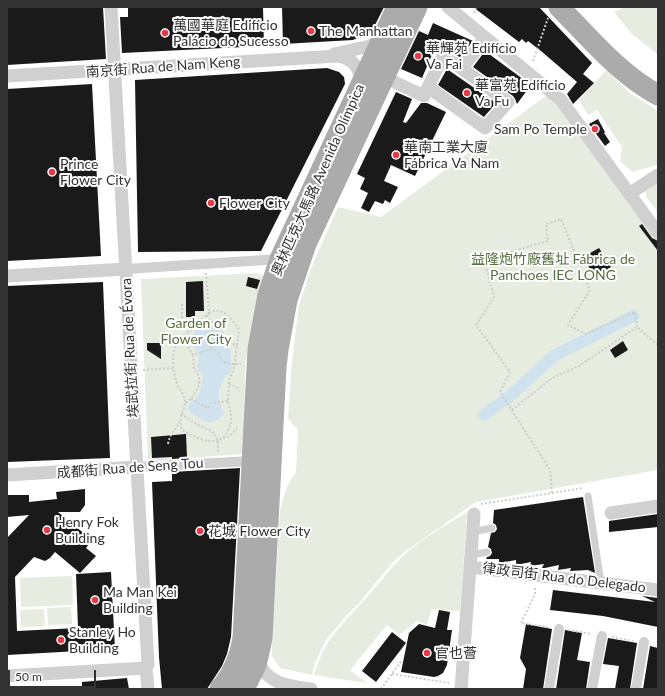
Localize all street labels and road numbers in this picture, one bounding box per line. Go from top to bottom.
street label: 南京街 Rua de Nam Keng [85,53,241,81]
street label: 奧林匹克大馬路 Avenida Olímpica [268,81,368,279]
street label: 埃武拉街 Rua de Évora [118,278,142,418]
street label: 成都街 Rua de Seng Tou [56,454,204,482]
street label: 律政司街 Rua do Delegado [481,560,647,596]

